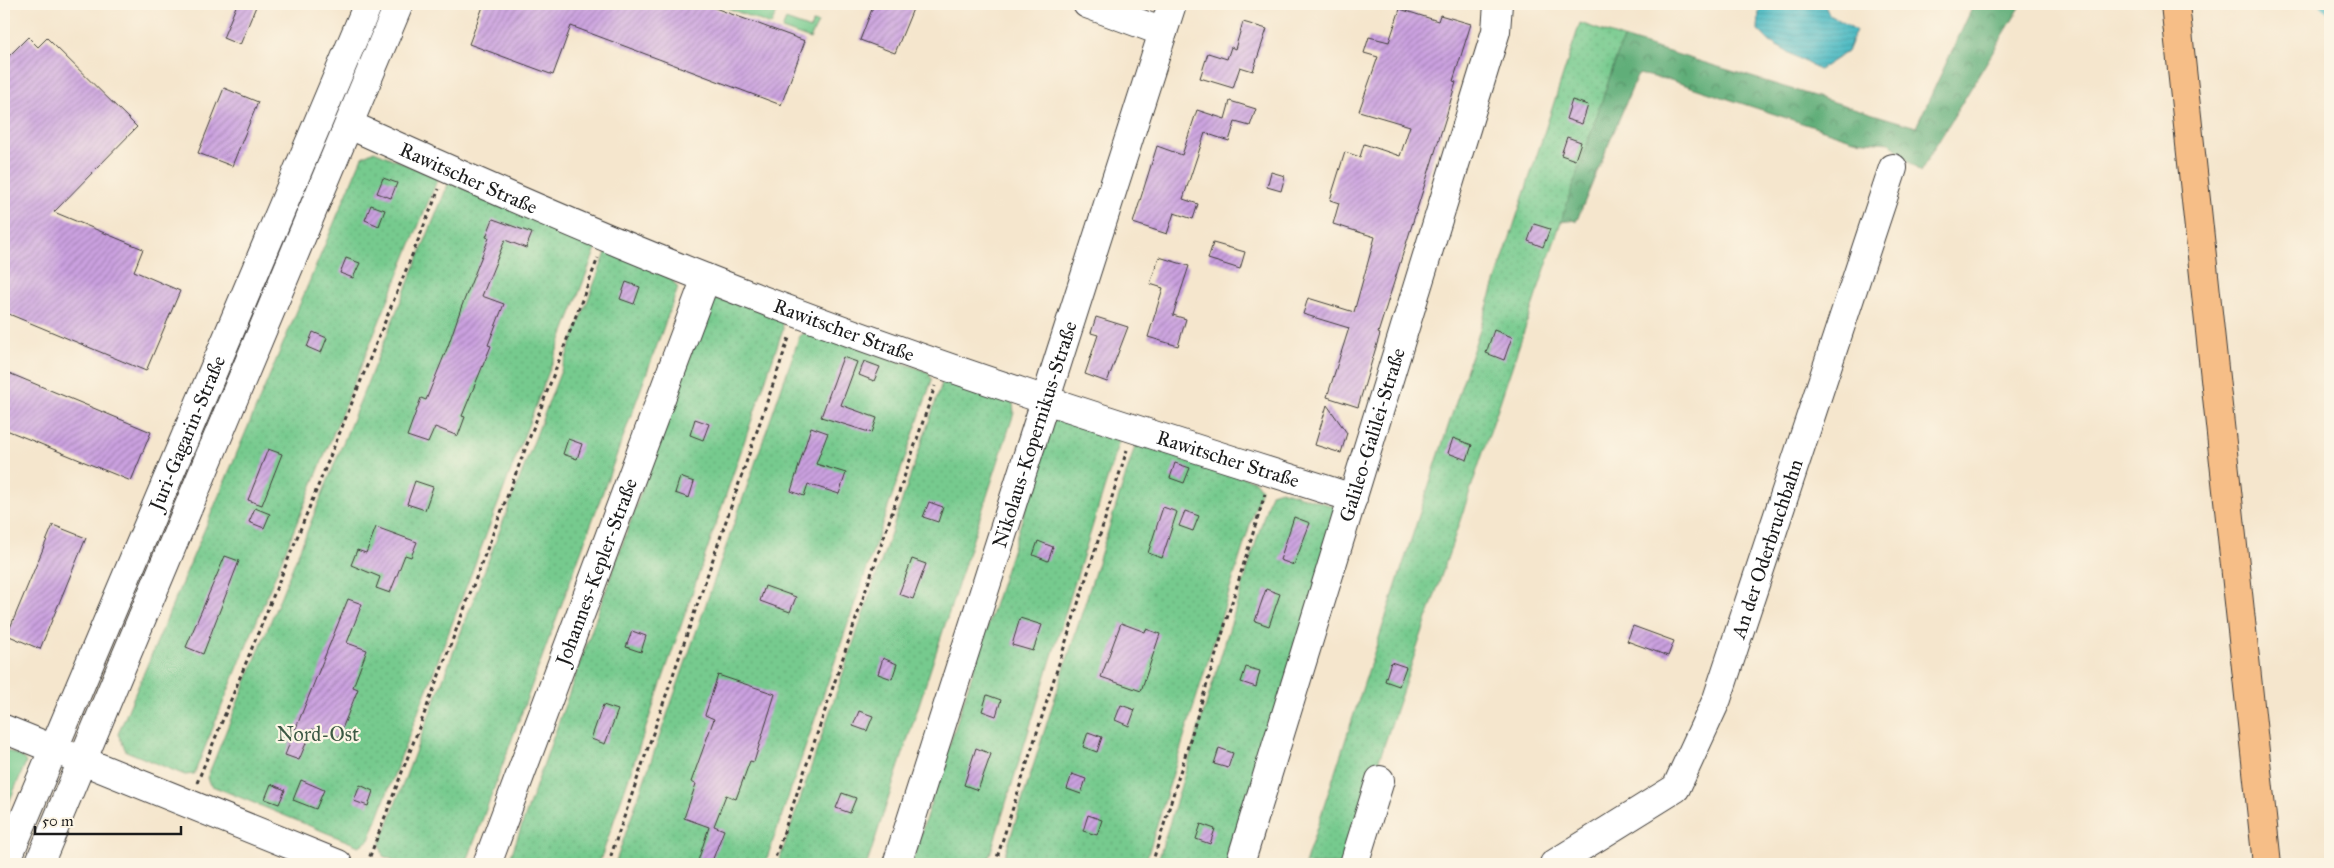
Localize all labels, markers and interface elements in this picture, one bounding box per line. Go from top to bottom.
street label: Rawitscher Straße [396,137,541,219]
street label: Rawitscher Straße [770,293,918,366]
street label: Nikolaus-Kopernikus-Straße [987,318,1082,551]
street label: Galileo-Galilei-Straße [1334,345,1410,525]
street label: Juri-Gagarin-Straße [143,352,230,516]
street label: Rawitscher Straße [1154,425,1302,492]
street label: An der Oderbruchbahn [1726,456,1808,642]
street label: Johannes-Kepler-Straße [550,475,642,671]
park label: Nord-Ost [277,722,359,746]
scale bar [35,803,181,835]
text: 50 m [42,812,74,830]

